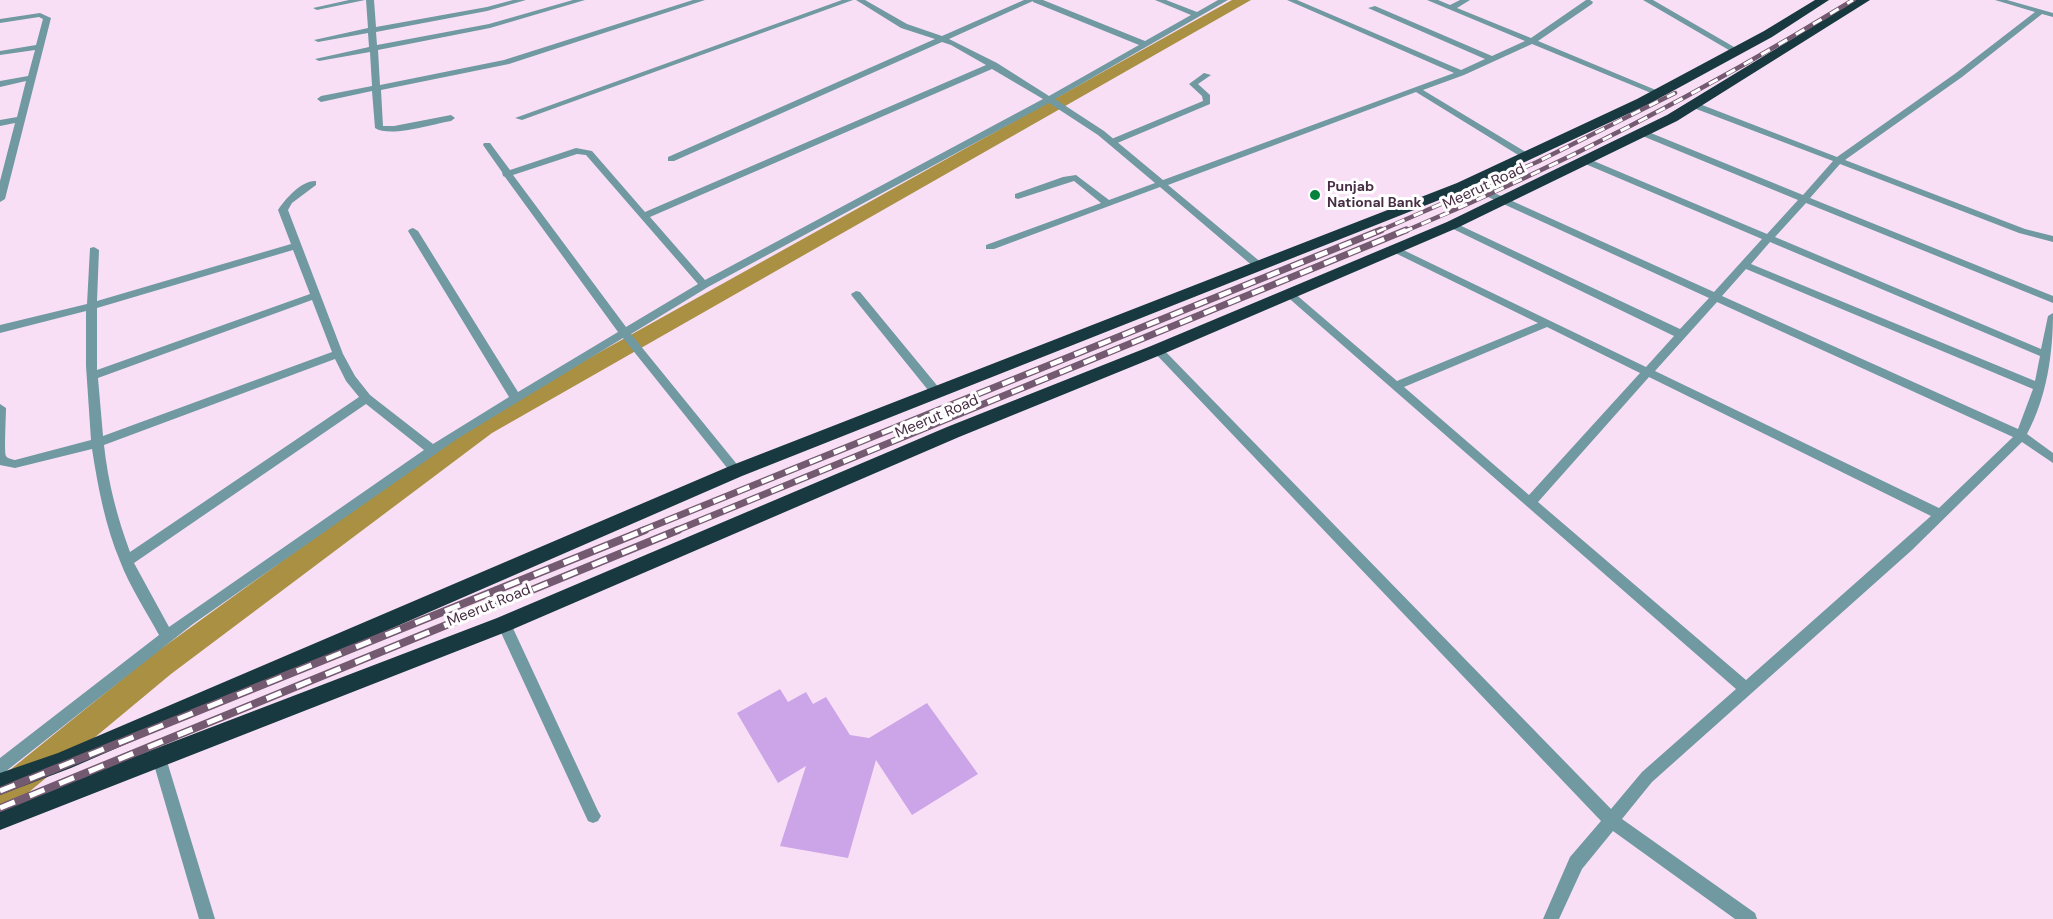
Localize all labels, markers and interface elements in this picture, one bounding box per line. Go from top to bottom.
street label: Meerut Road [1440,160,1528,214]
place label: Punjab National Bank [1327,179,1422,212]
marker: Punjab National Bank [1308,188,1322,202]
street label: Meerut Road [893,391,981,443]
street label: Meerut Road [445,581,533,631]

